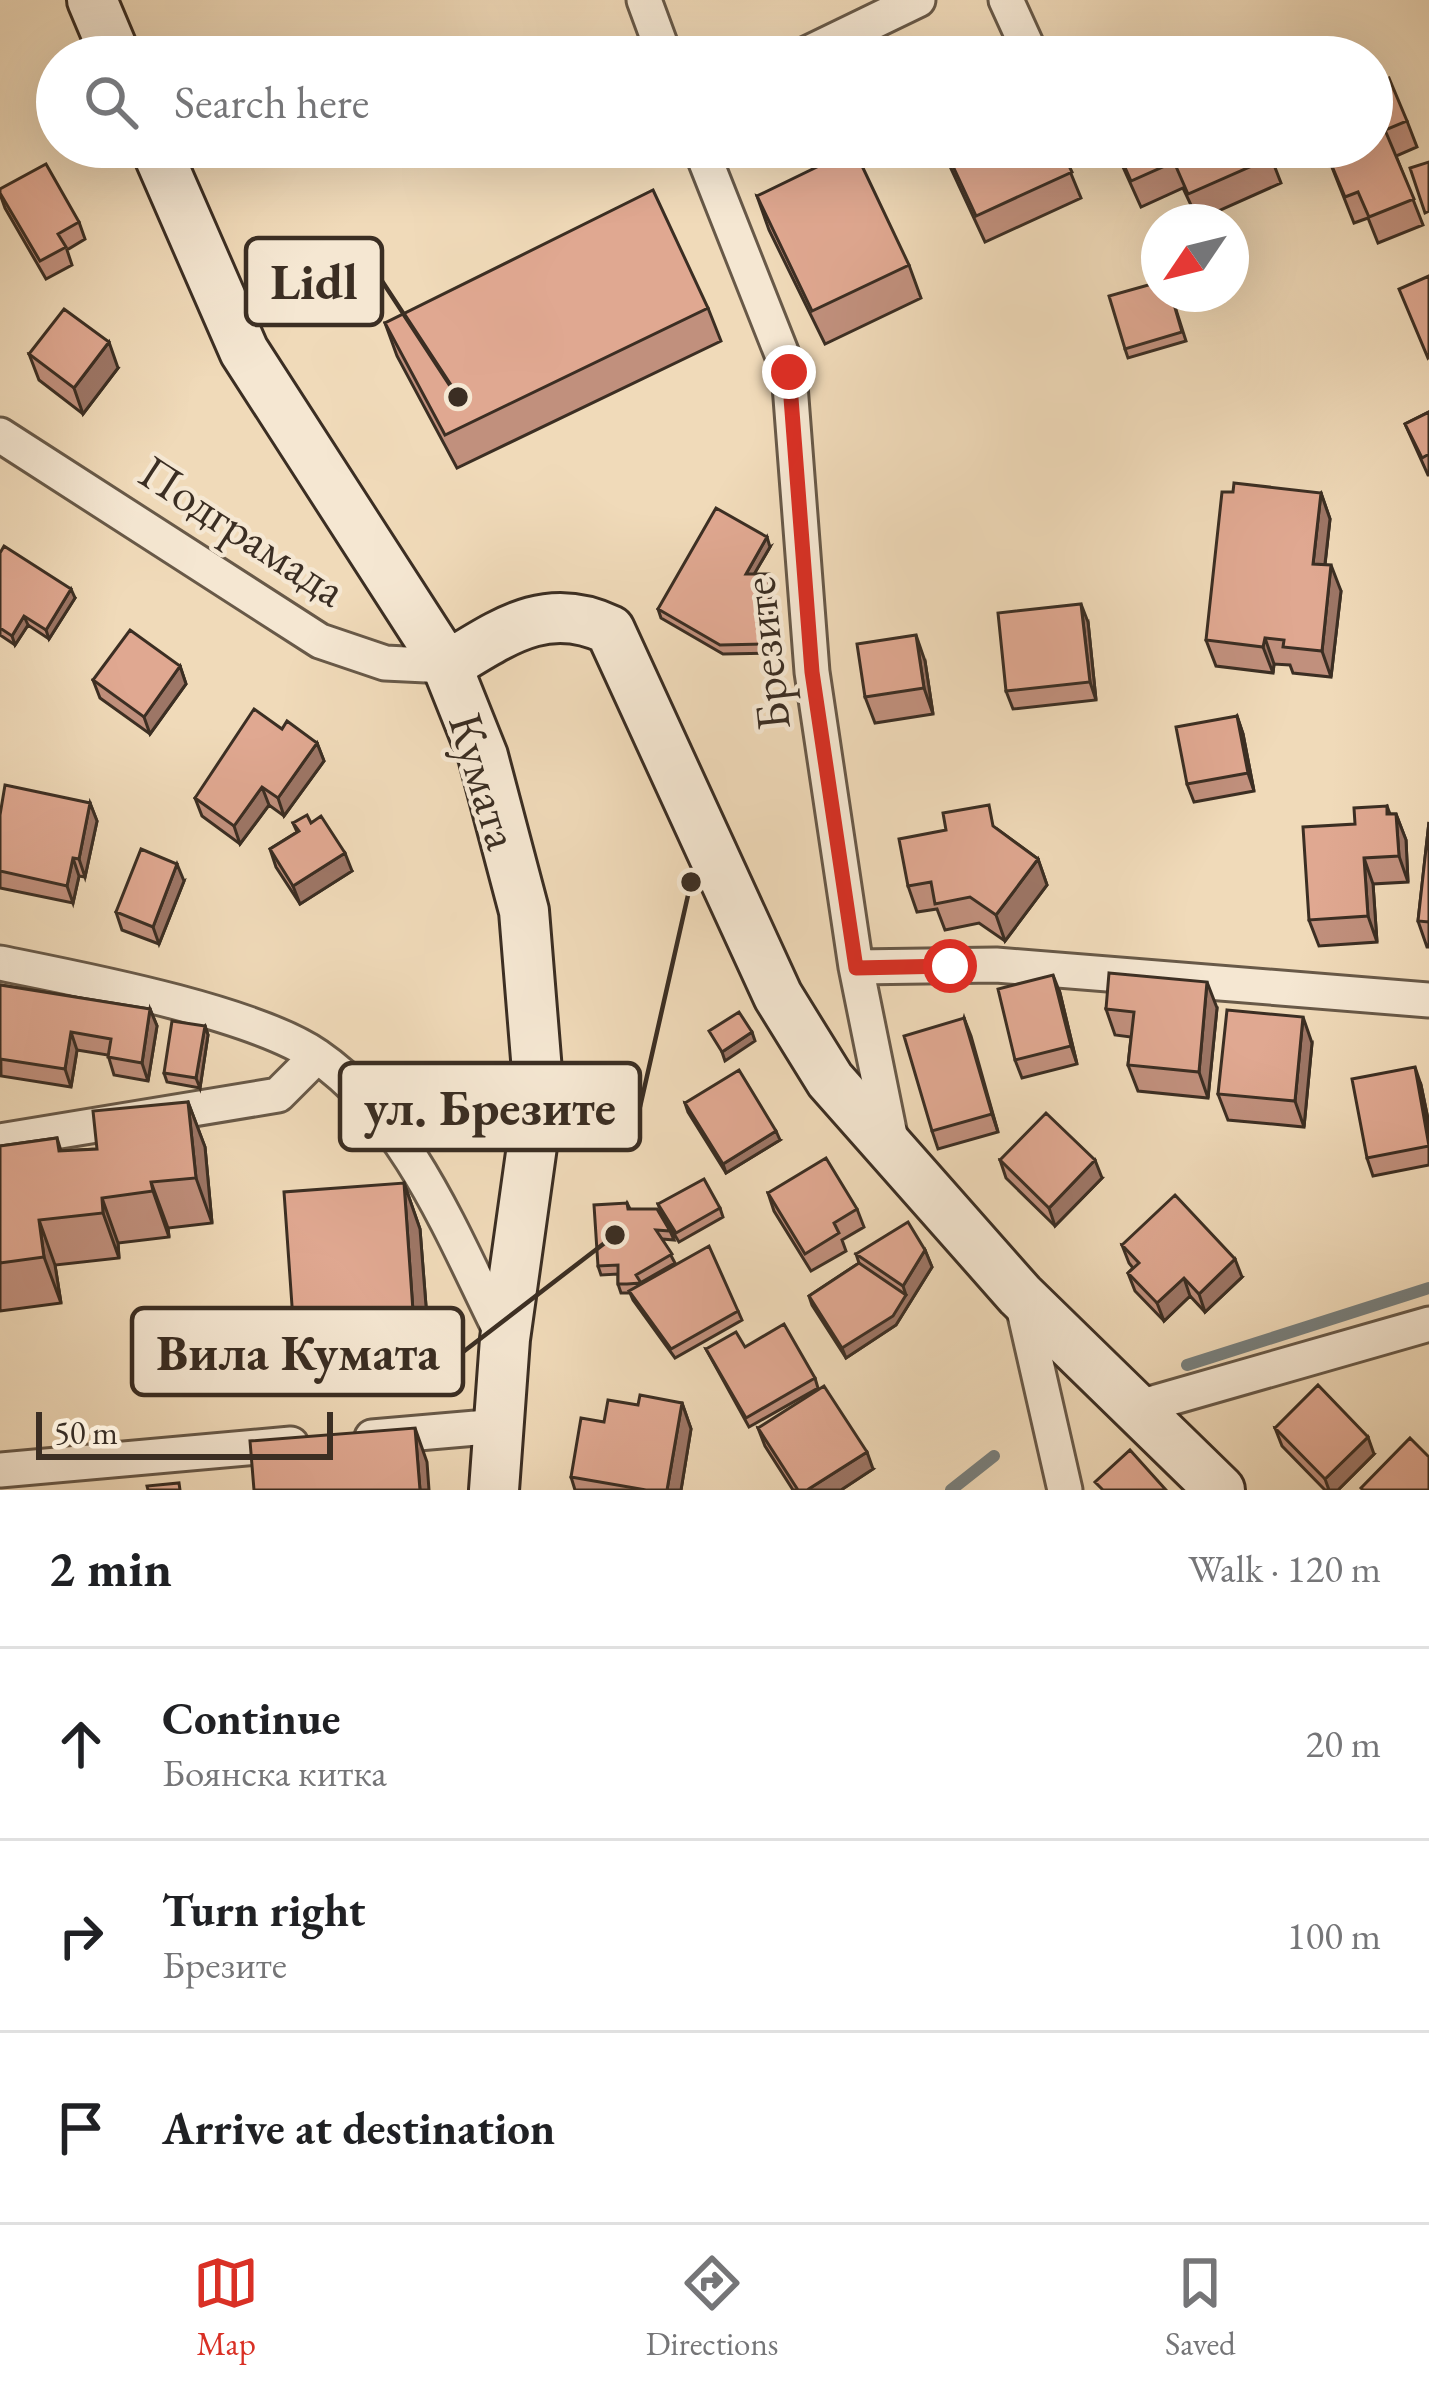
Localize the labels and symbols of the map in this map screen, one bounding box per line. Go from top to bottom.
north arrow [1141,204,1249,312]
callout: Lidl [246,238,382,325]
text: Lidl [270,248,358,314]
route end [762,345,816,399]
street label: Подграмада [128,440,359,620]
street label: Брезите [726,574,804,734]
street label: Кумата [435,706,535,857]
route start [923,939,977,993]
callout: ул. Брезите [340,1063,640,1150]
text: ул. Брезите [364,1074,616,1140]
callout: Вила Кумата [132,1308,463,1395]
text: Вила Кумата [156,1319,440,1385]
scale bar [36,1406,333,1459]

